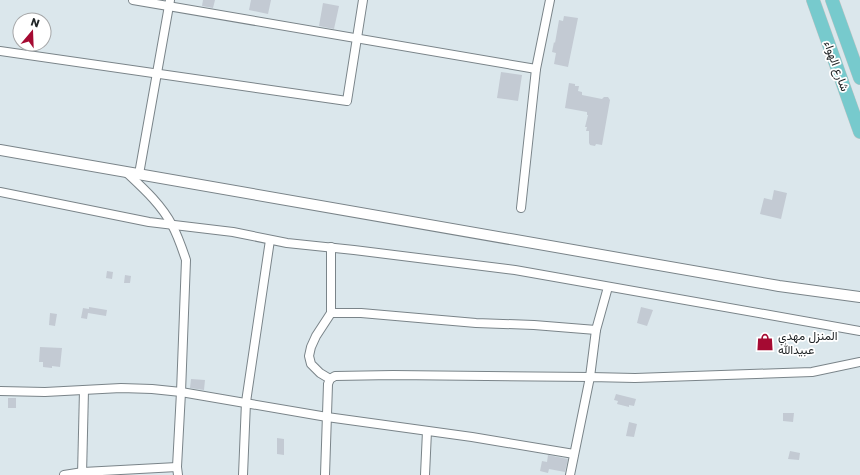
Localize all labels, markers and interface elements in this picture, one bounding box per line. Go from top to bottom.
north arrow [12,12,52,52]
text: N [29,14,42,31]
street label: شارع الهواء [819,38,854,94]
place label: المنزل مهدي عبيدالله [778,327,838,358]
shop icon: المنزل مهدي عبيدالله [755,332,775,352]

